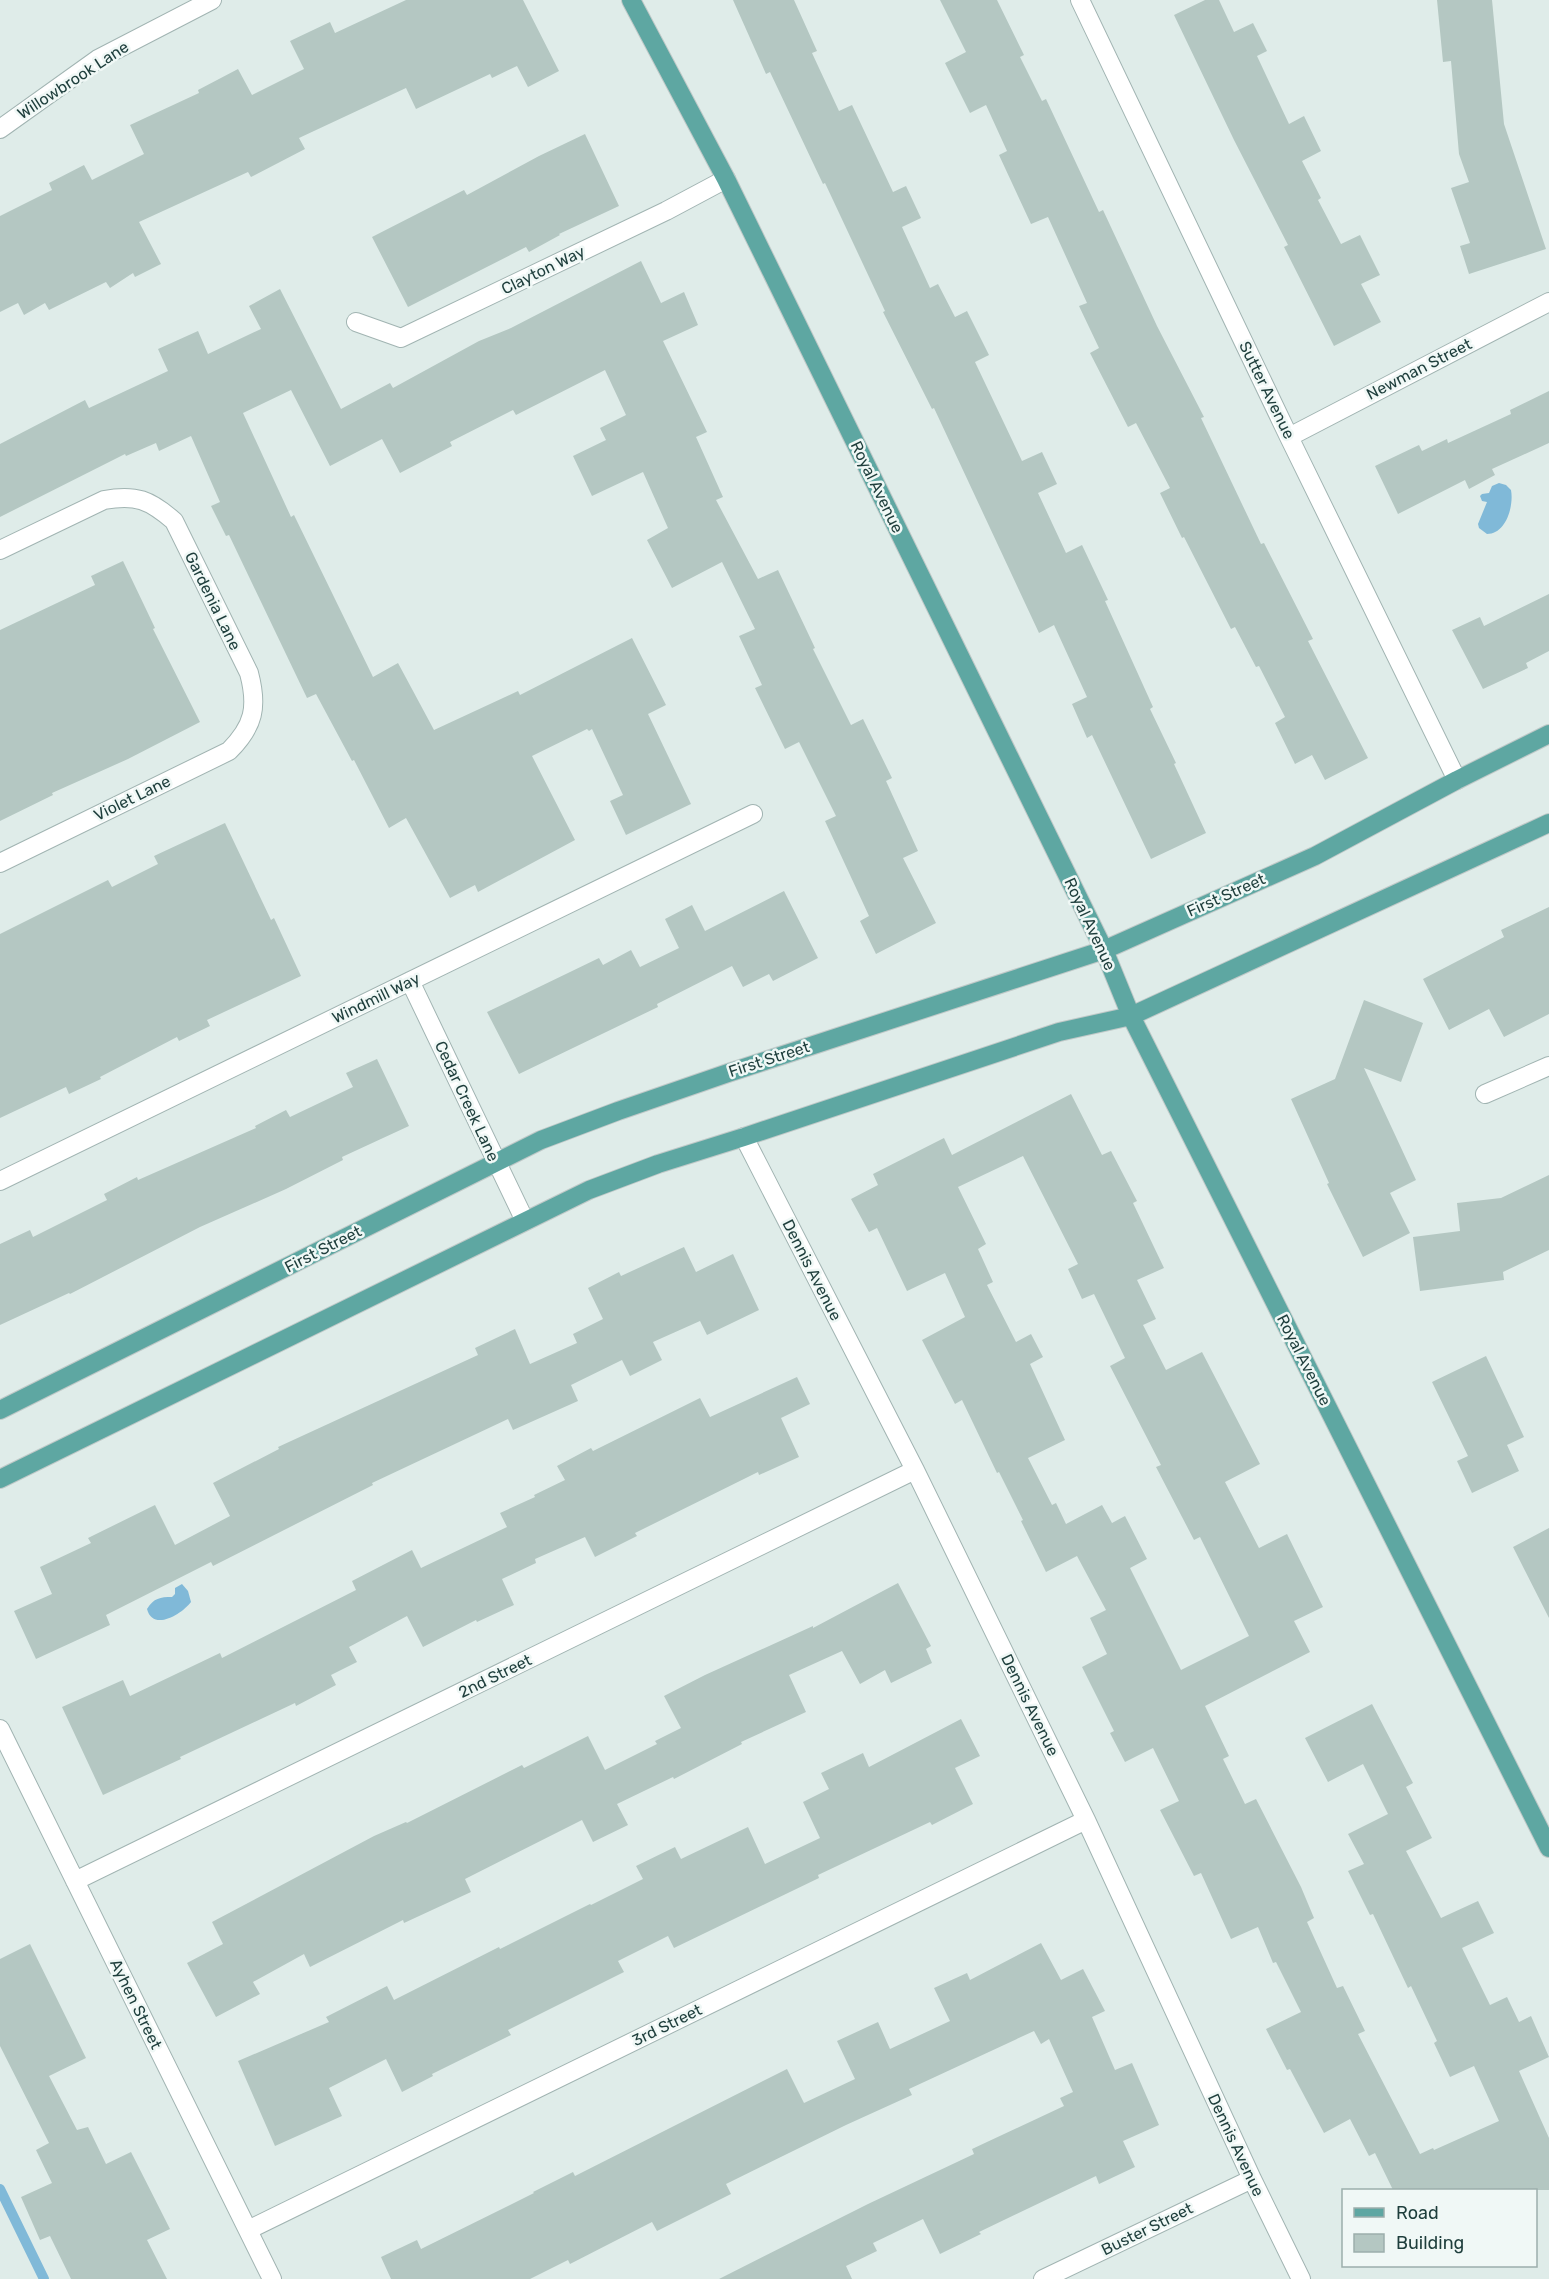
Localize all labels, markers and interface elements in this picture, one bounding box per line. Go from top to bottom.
street label: Willowbrook Lane [14,37,132,123]
street label: Clayton Way [498,241,588,298]
street label: Newman Street [1363,334,1475,404]
street label: Sutter Avenue [1235,338,1299,442]
street label: Royal Avenue [847,438,907,536]
street label: Gardenia Lane [181,549,245,653]
street label: Violet Lane [91,771,173,825]
street label: First Street [1184,869,1268,921]
street label: Royal Avenue [1060,875,1120,973]
street label: Windmill Way [329,968,423,1027]
street label: First Street [726,1037,812,1081]
street label: Cedar Creek Lane [431,1038,503,1164]
street label: Dennis Avenue [778,1216,846,1324]
street label: First Street [281,1221,365,1277]
street label: Royal Avenue [1273,1311,1335,1409]
street label: 2nd Street [455,1650,535,1702]
street label: Dennis Avenue [997,1651,1063,1759]
street label: Ayhen Street [106,1956,166,2052]
street label: 3rd Street [629,2000,705,2050]
street label: Dennis Avenue [1204,2091,1268,2199]
legend [1342,2189,1537,2267]
street label: Buster Street [1098,2199,1196,2259]
text: Road [1396,2202,1439,2224]
text: Building [1396,2232,1464,2254]

